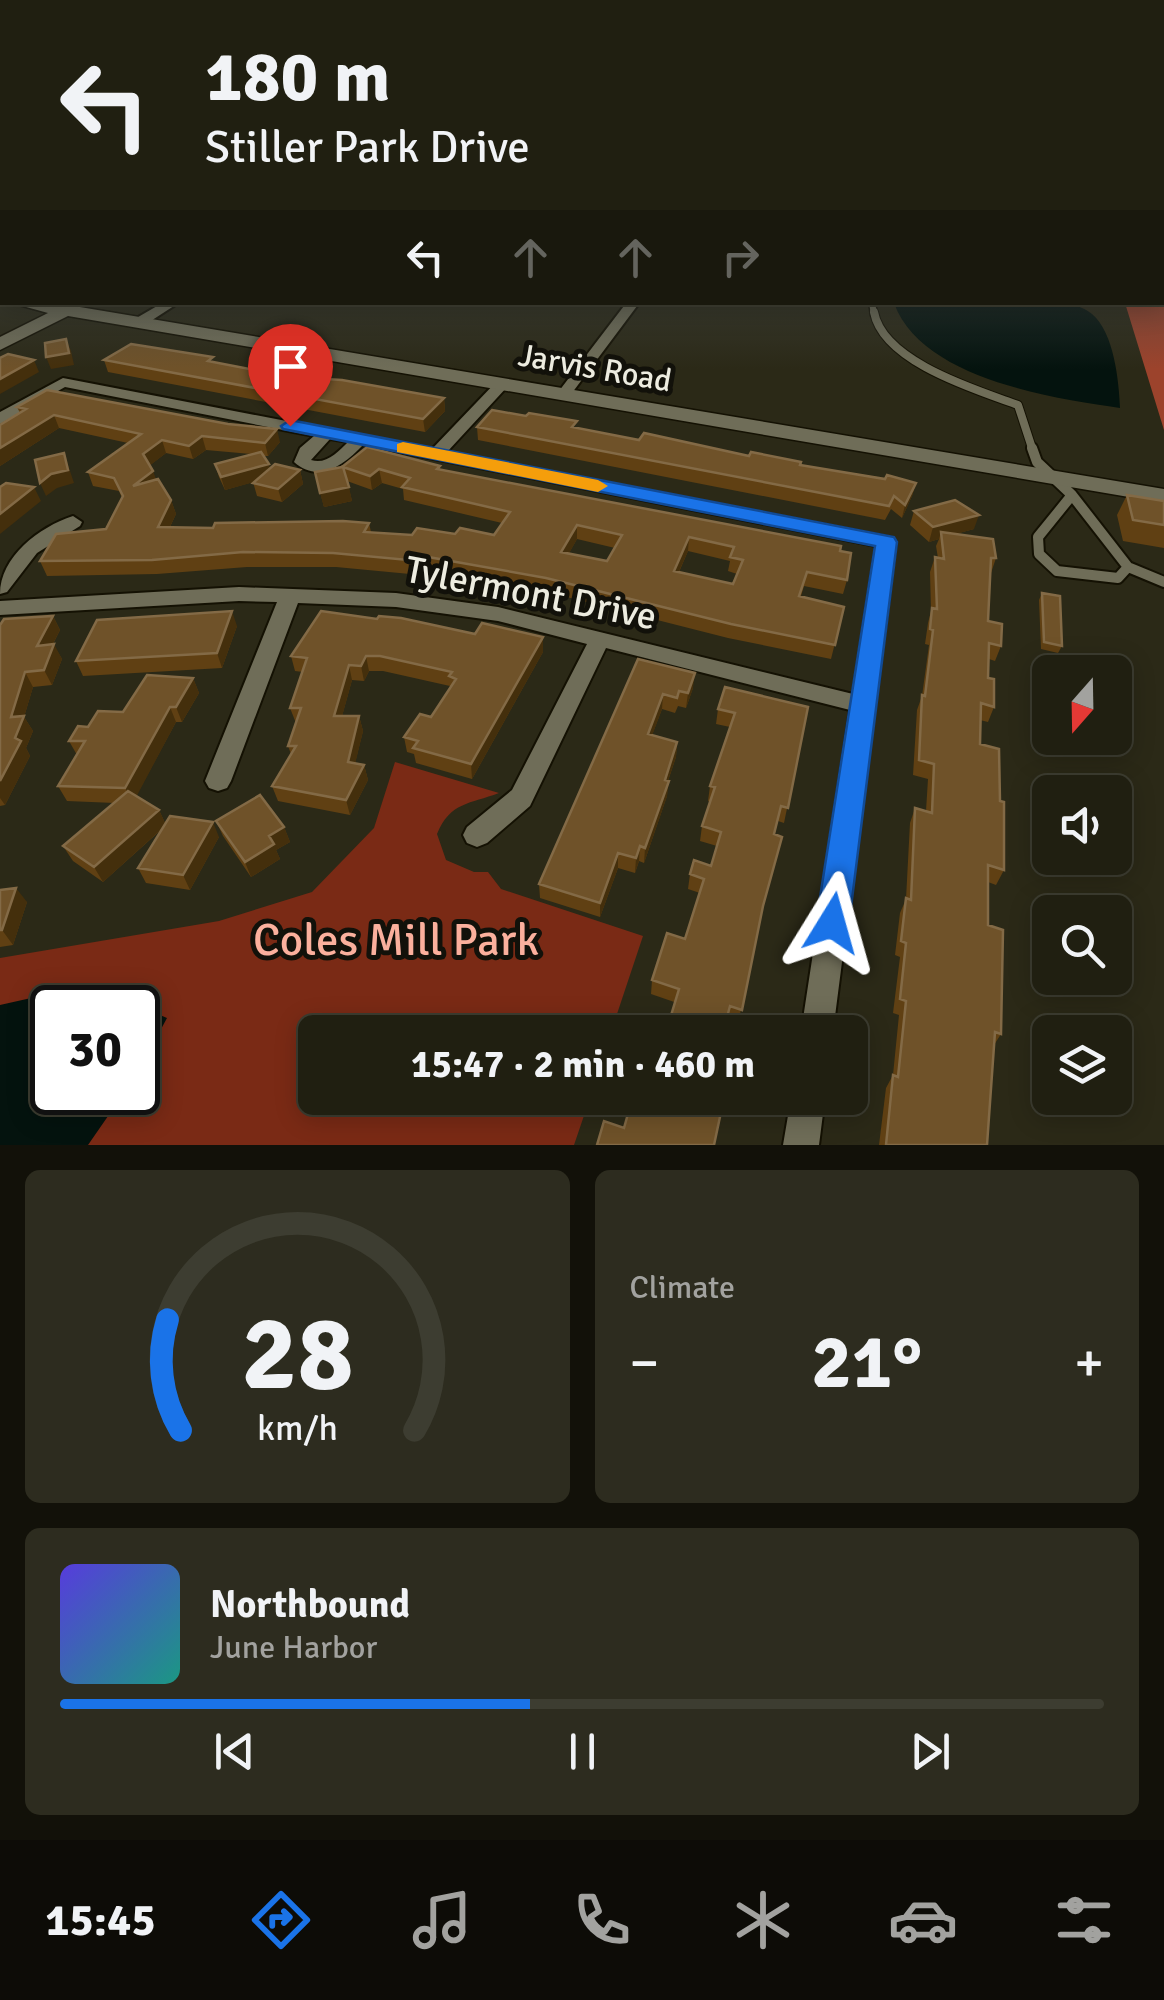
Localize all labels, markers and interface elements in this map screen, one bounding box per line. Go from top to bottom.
text: 180 m [205,34,390,120]
icon: left [40,40,170,170]
text: Stiller Park Drive [205,120,530,175]
icon: left [398,230,453,285]
icon: ahead [503,230,558,285]
icon: ahead [608,230,663,285]
icon: right [713,230,768,285]
pin [248,324,333,427]
street label: Jarvis Road [515,335,675,401]
icon: arrive [263,339,318,394]
street label: Tylermont Drive [401,546,661,640]
north arrow [1032,655,1132,755]
map controls [1032,655,1132,1115]
button: sound [1032,775,1132,875]
position arrow [780,871,884,975]
button: search [1032,895,1132,995]
park label: Coles Mill Park [253,913,539,968]
speed limit sign: 30 [30,985,160,1115]
button: layers [1032,1015,1132,1115]
text: 15:47 · 2 min · 460 m [411,1041,755,1088]
text: Climate [630,1268,735,1307]
text: 28 [241,1290,353,1418]
text: 21° [811,1316,922,1409]
text: − [630,1329,659,1397]
text: + [1074,1329,1104,1397]
text: km/h [257,1406,338,1450]
text: Northbound [210,1581,410,1628]
text: June Harbor [210,1628,377,1667]
icon: previous [207,1724,262,1779]
icon: pause [555,1724,610,1779]
icon: next [903,1724,958,1779]
icon: directions [246,1885,316,1955]
icon: music [407,1885,477,1955]
icon: phone [567,1885,637,1955]
icon: climate [728,1885,798,1955]
icon: car [888,1885,958,1955]
icon: filters [1049,1885,1119,1955]
text: 15:45 [45,1893,156,1948]

